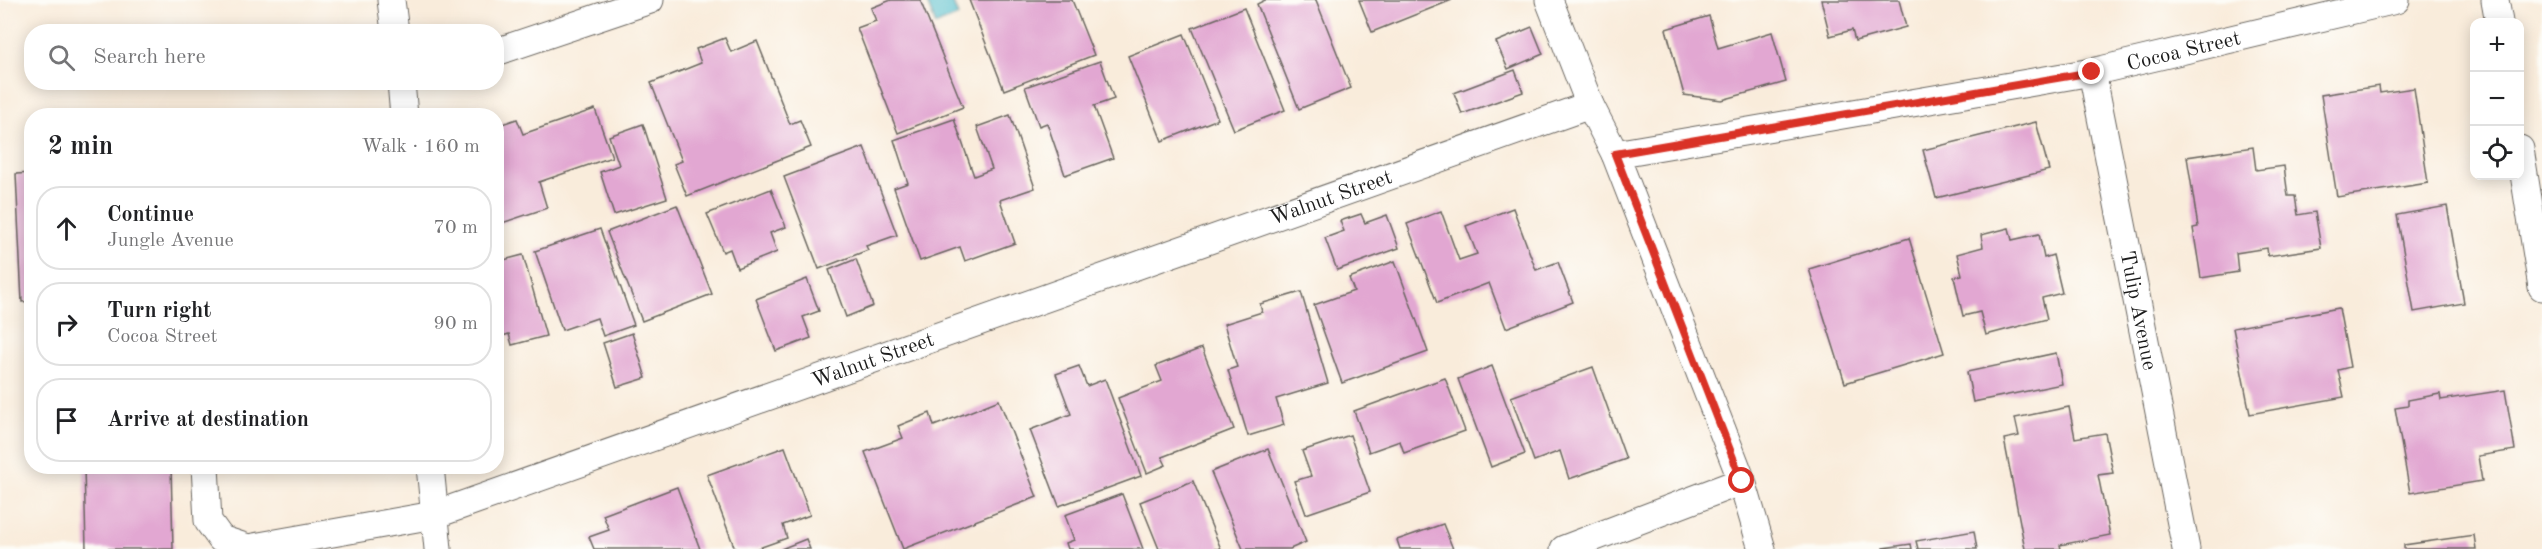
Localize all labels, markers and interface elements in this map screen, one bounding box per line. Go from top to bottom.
map controls [2470,18,2524,180]
button: + [2470,18,2524,72]
search box [24,24,504,90]
street label: Cocoa Street [2125,28,2243,75]
icon: search [45,41,78,74]
text: Search here [93,46,206,68]
route end [2078,58,2104,84]
button: − [2470,72,2524,126]
button: locate [2470,126,2524,180]
text: 2 min [48,134,113,160]
text: Walk · 160 m [361,137,480,157]
street label: Walnut Street [1267,167,1395,230]
text: Continue [107,204,194,226]
icon: ahead [50,212,83,245]
text: 70 m [433,218,478,238]
text: Jungle Avenue [107,231,234,251]
street label: Tulip Avenue [2116,249,2160,372]
text: Turn right [107,300,211,322]
icon: right [50,308,83,341]
text: 90 m [433,314,478,334]
text: Cocoa Street [107,327,217,347]
street label: Walnut Street [809,330,937,392]
icon: arrive [50,404,83,437]
text: Arrive at destination [107,409,309,431]
route start [1728,467,1754,493]

